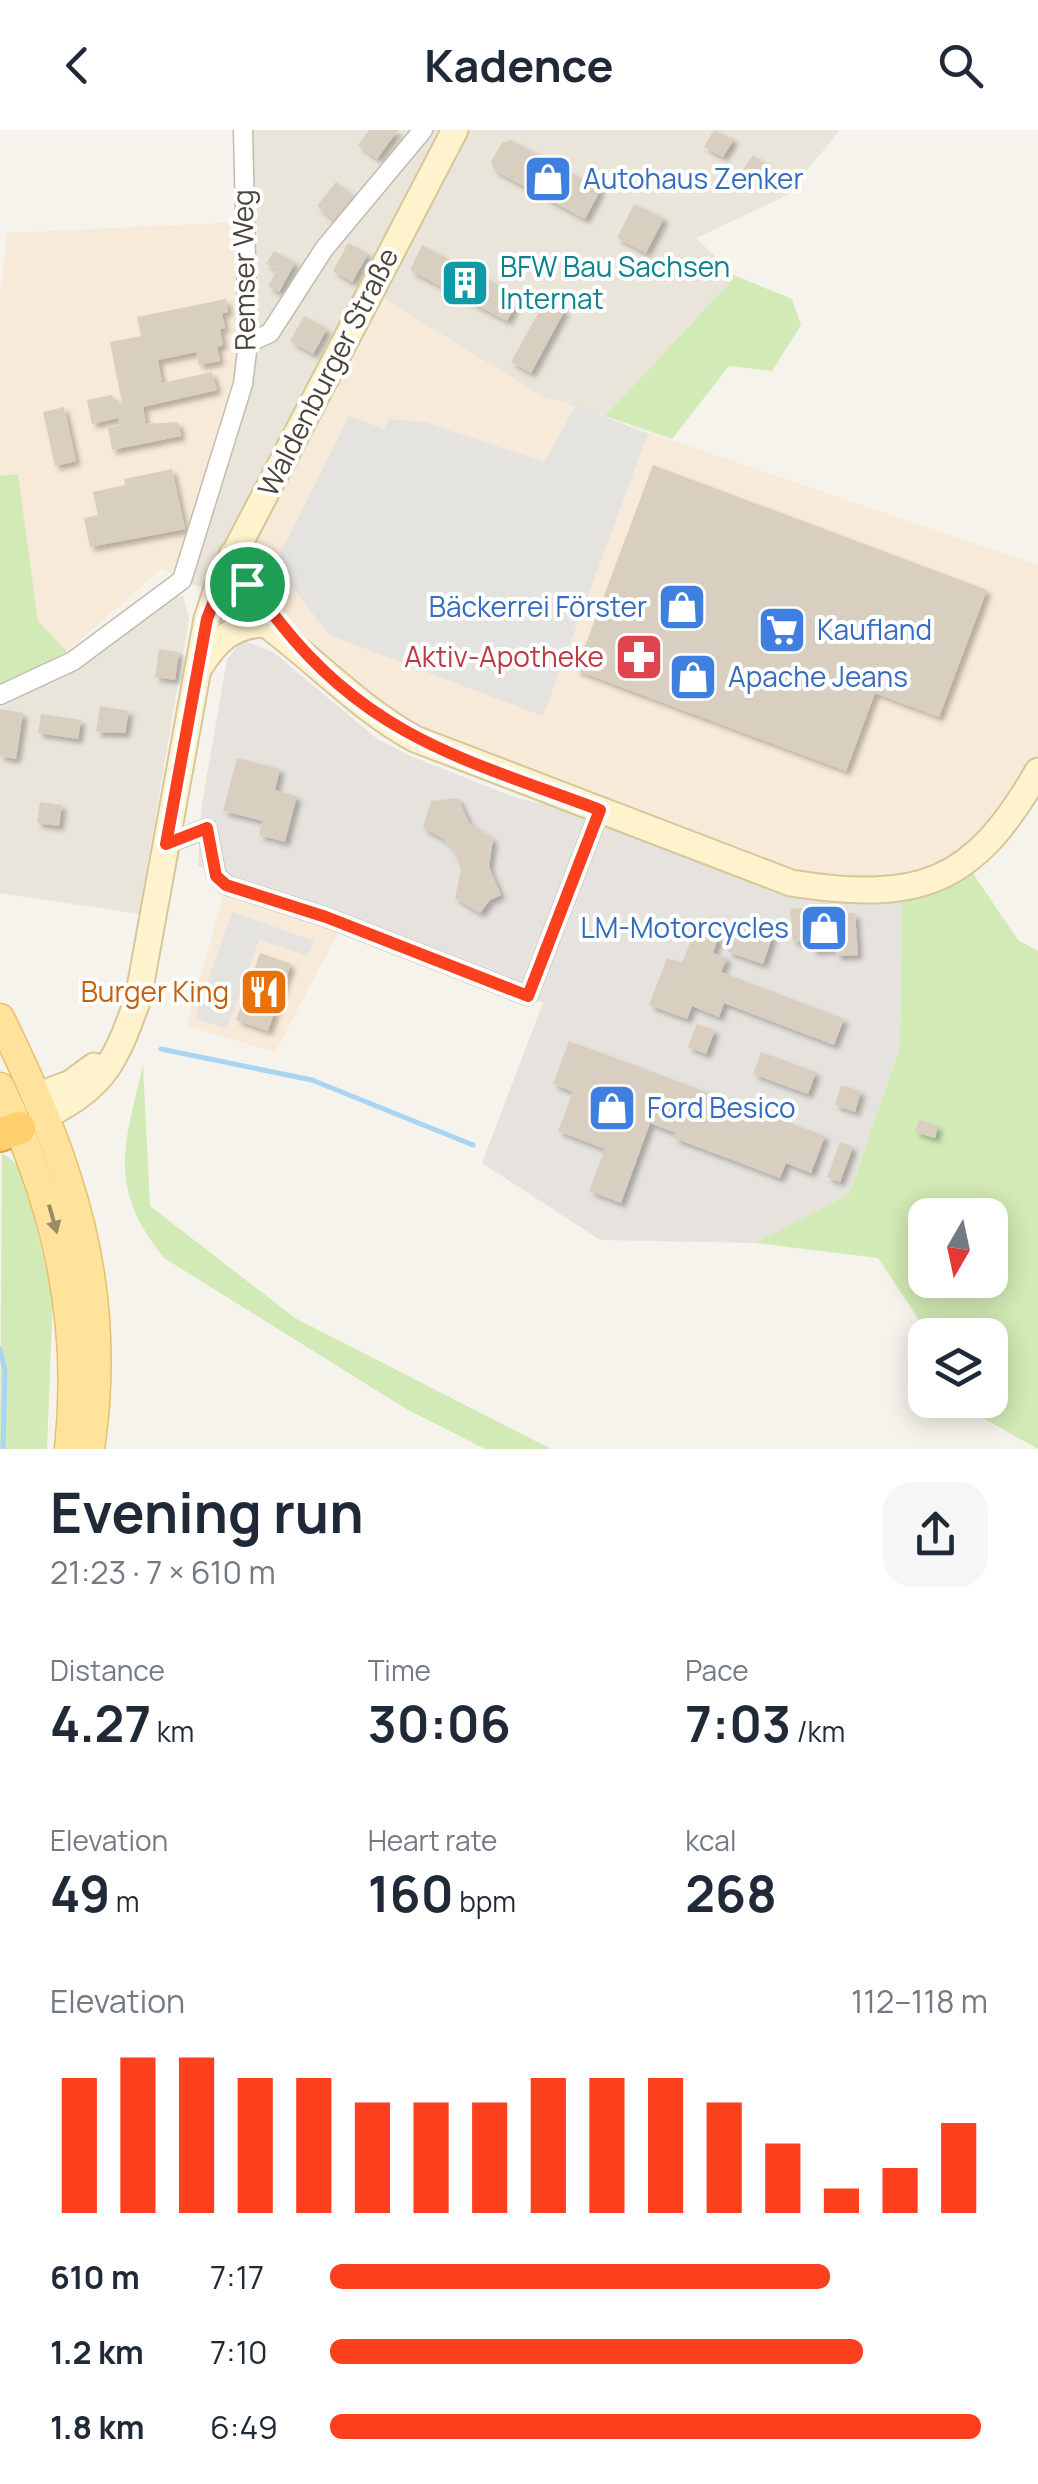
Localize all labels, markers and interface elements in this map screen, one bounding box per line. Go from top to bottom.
text: Kadence [424,34,614,96]
icon: back [50,38,105,93]
icon: search [933,38,988,93]
shop icon: Autohaus Zenker [522,153,574,205]
place label: Autohaus Zenker [583,159,804,197]
street label: Remser Weg [223,189,263,351]
street label: Waldenburger Straße [248,241,406,502]
place label: BFW Bau Sachsen Internat [500,247,730,317]
building icon: BFW Bau Sachsen Internat [439,257,491,309]
pin [205,542,290,627]
icon: arrive [220,557,275,612]
shop icon: Bäckerrei Förster [656,581,708,633]
place label: Bäckerrei Förster [429,587,647,625]
supermarket icon: Kaufland [756,604,808,656]
place label: Kaufland [817,610,932,648]
pharmacy icon: Aktiv-Apotheke [613,631,665,683]
place label: Aktiv-Apotheke [404,637,604,675]
shop icon: Apache Jeans [667,651,719,703]
place label: Apache Jeans [728,657,908,695]
shop icon: LM-Motorcycles [798,902,850,954]
place label: LM-Motorcycles [580,908,789,946]
restaurant icon: Burger King [238,966,290,1018]
place label: Burger King [81,972,229,1010]
shop icon: Ford Besico [586,1082,638,1134]
place label: Ford Besico [647,1088,796,1126]
north arrow [908,1198,1008,1298]
map controls [908,1198,1008,1418]
one-way arrow [46,1204,61,1235]
button: layers [908,1318,1008,1418]
text: Evening run [50,1474,364,1550]
button: share [883,1482,988,1587]
text: 21:23 · 7 × 610 m [50,1550,276,1594]
text: Distance [50,1651,165,1689]
text: Time [368,1651,431,1689]
text: Pace [685,1651,749,1689]
text: 4.27 [50,1689,151,1757]
text: 30:06 [368,1689,511,1757]
text: 7:03 [685,1689,791,1757]
text: km [151,1712,194,1750]
text: /km [791,1712,845,1750]
text: Elevation [50,1821,168,1859]
text: Heart rate [368,1821,497,1859]
text: kcal [685,1821,736,1859]
text: 49 [50,1859,110,1927]
text: 160 [368,1859,454,1927]
text: 268 [685,1859,777,1927]
text: m [110,1882,140,1920]
text: bpm [454,1882,516,1920]
text: Elevation [50,1979,185,2023]
text: 112–118 m [851,1979,988,2023]
text: 610 m [50,2255,140,2299]
text: 7:17 [210,2255,264,2299]
text: 1.2 km [50,2330,144,2374]
text: 7:10 [210,2330,268,2374]
text: 1.8 km [50,2405,144,2449]
text: 6:49 [210,2405,278,2449]

